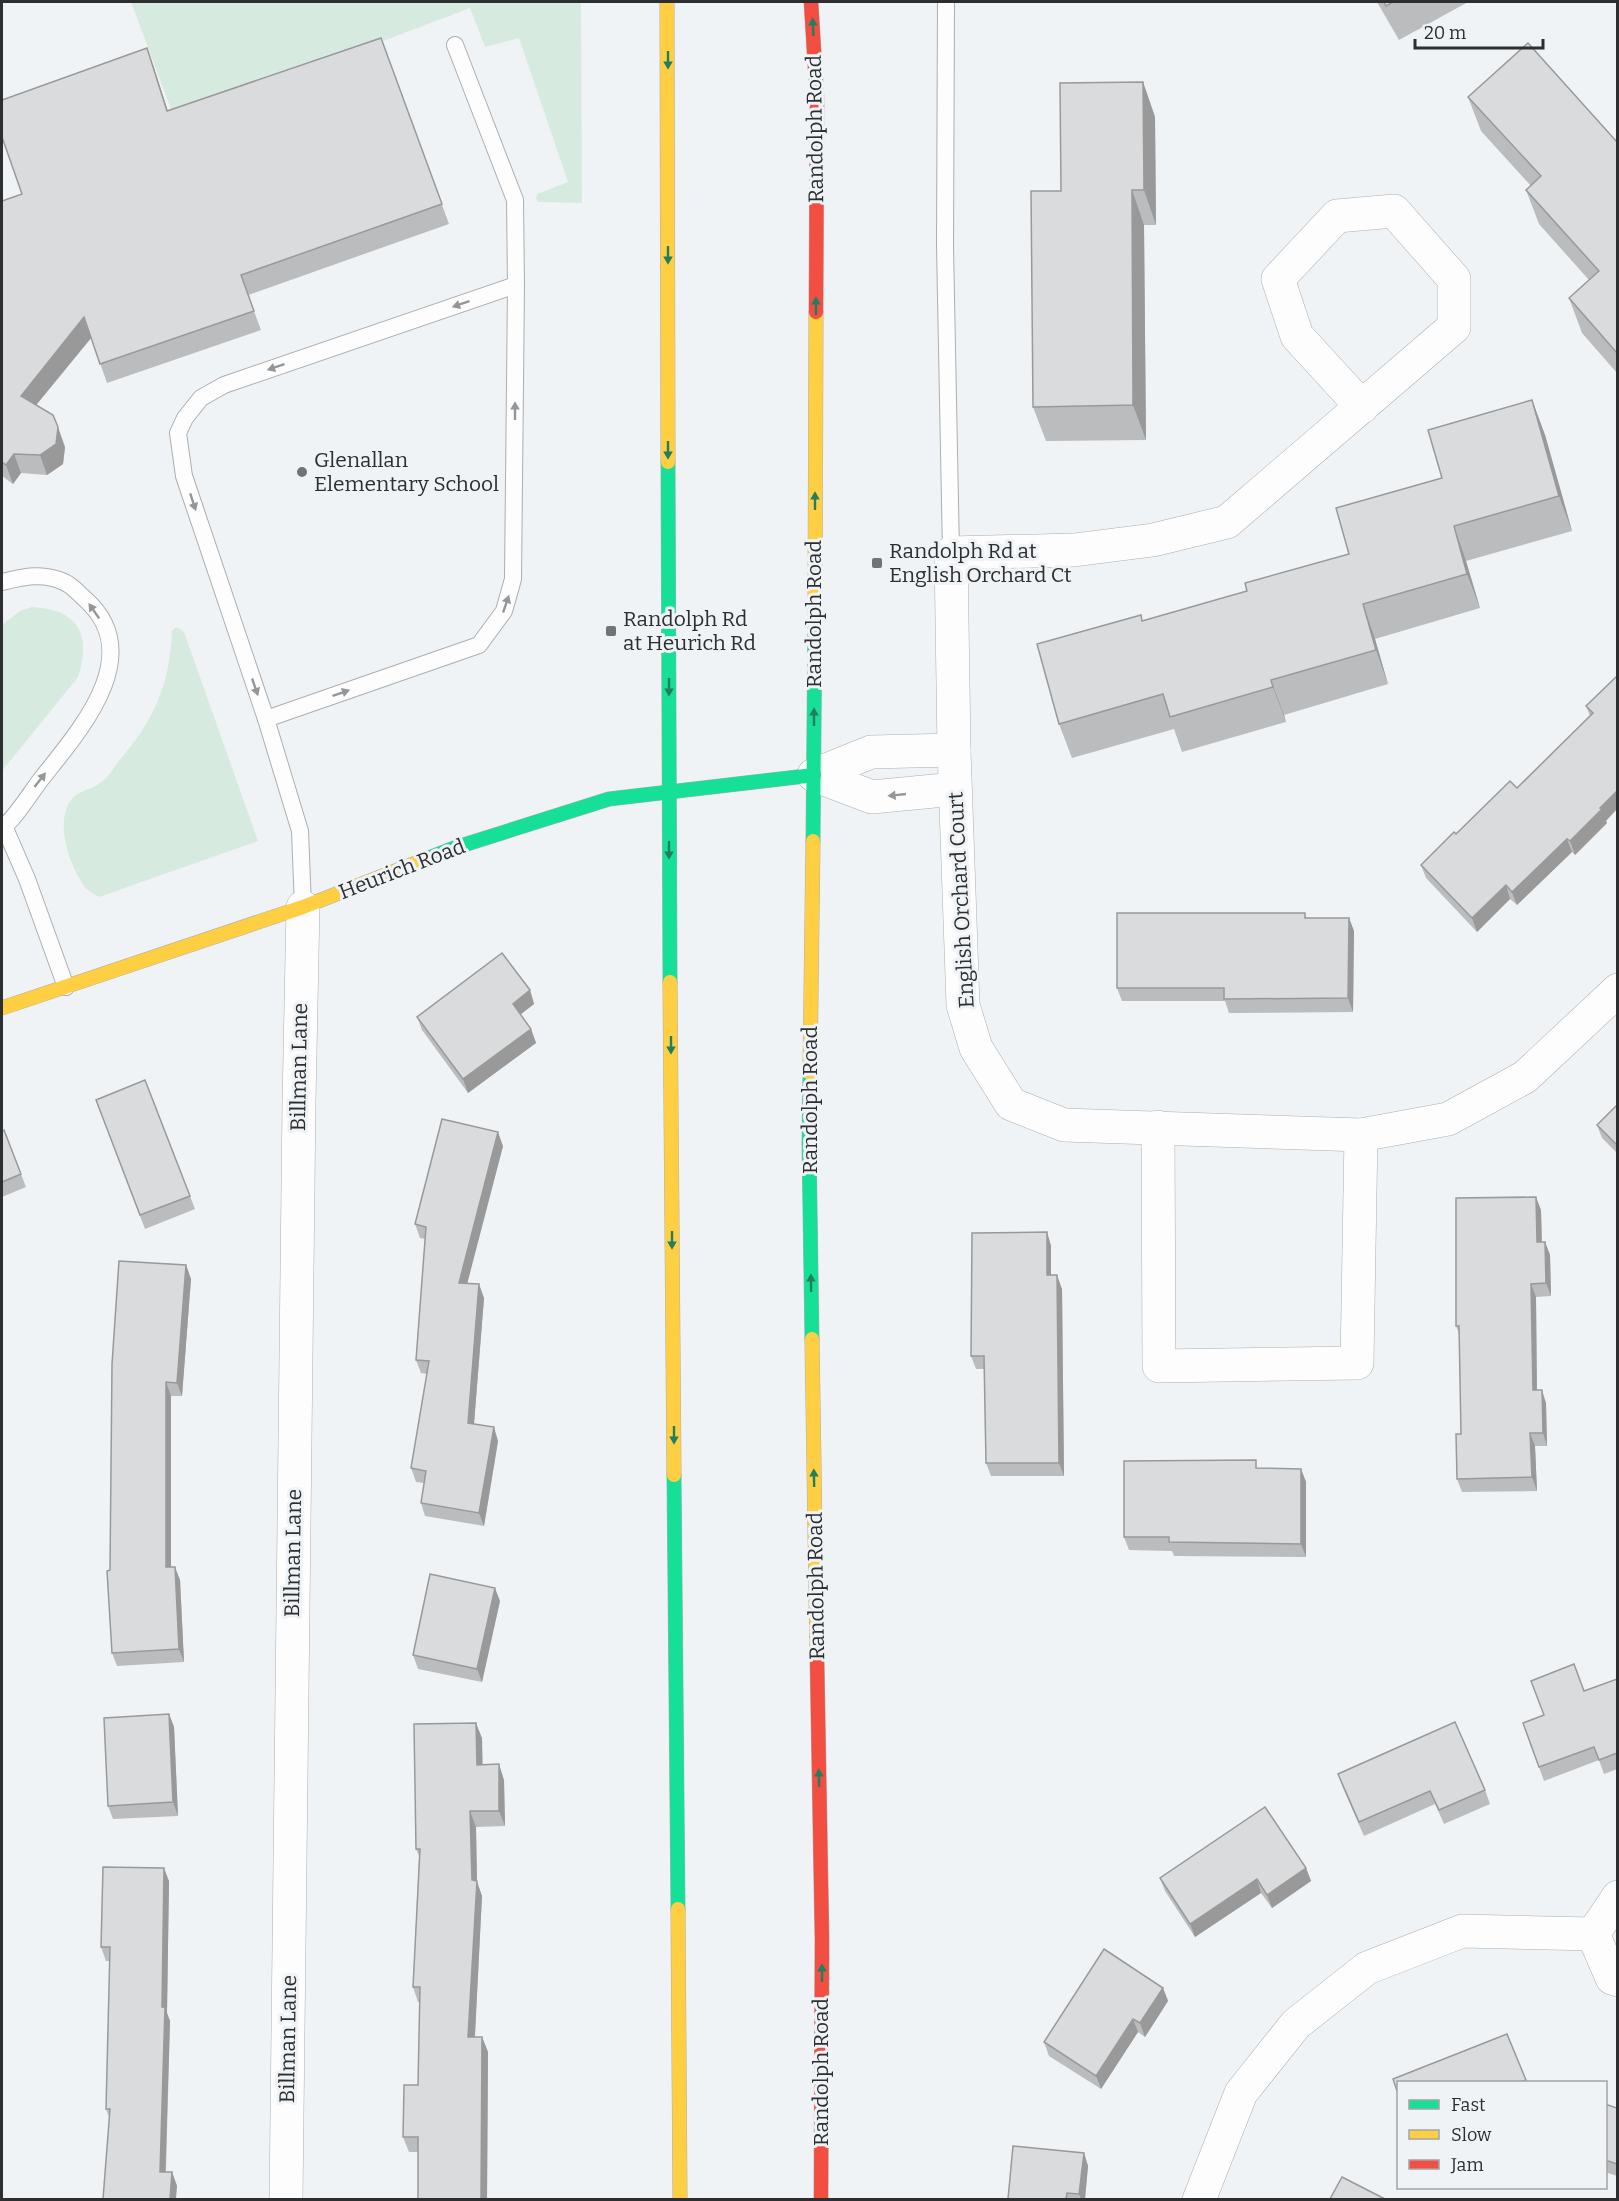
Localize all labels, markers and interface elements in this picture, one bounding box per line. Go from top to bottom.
scale bar [1415,12,1542,50]
one-way arrow [808,17,817,36]
text: 20 m [1424,22,1466,44]
one-way arrow [663,50,673,69]
street label: Randolph Road [801,55,829,203]
one-way arrow [663,245,673,264]
one-way arrow [811,296,821,315]
one-way arrow [452,299,470,309]
one-way arrow [267,362,285,372]
one-way arrow [510,401,520,420]
one-way arrow [663,440,673,459]
place label: Glenallan Elementary School [314,447,499,497]
marker: Glenallan Elementary School [295,465,309,479]
one-way arrow [810,491,820,510]
one-way arrow [189,493,198,511]
place label: Randolph Rd at English Orchard Ct [889,538,1072,588]
street label: Randolph Road [801,540,827,688]
marker: Randolph Rd at English Orchard Ct [870,556,884,570]
one-way arrow [501,595,511,613]
one-way arrow [88,603,100,619]
place label: Randolph Rd at Heurich Rd [623,606,756,656]
marker: Randolph Rd at Heurich Rd [604,624,618,638]
one-way arrow [664,677,674,696]
one-way arrow [251,678,261,696]
one-way arrow [332,687,350,697]
one-way arrow [809,707,819,726]
one-way arrow [34,772,47,788]
one-way arrow [887,790,906,800]
street label: English Orchard Court [942,791,980,1009]
street label: Heurich Road [335,833,469,905]
one-way arrow [664,841,674,860]
street label: Billman Lane [285,1003,313,1131]
street label: Randolph Road [797,1026,823,1174]
one-way arrow [666,1036,676,1055]
one-way arrow [667,1231,677,1250]
one-way arrow [806,1274,816,1293]
one-way arrow [669,1426,679,1445]
one-way arrow [809,1469,819,1488]
street label: Billman Lane [279,1489,307,1617]
street label: Randolph Road [802,1512,830,1660]
one-way arrow [814,1769,824,1788]
one-way arrow [817,1964,827,1983]
street label: Billman Lane [274,1975,302,2103]
street label: Randolph Road [808,1998,834,2146]
legend [1397,2081,1607,2189]
text: Fast [1451,2094,1486,2116]
text: Slow [1451,2124,1492,2146]
text: Jam [1450,2154,1484,2176]

